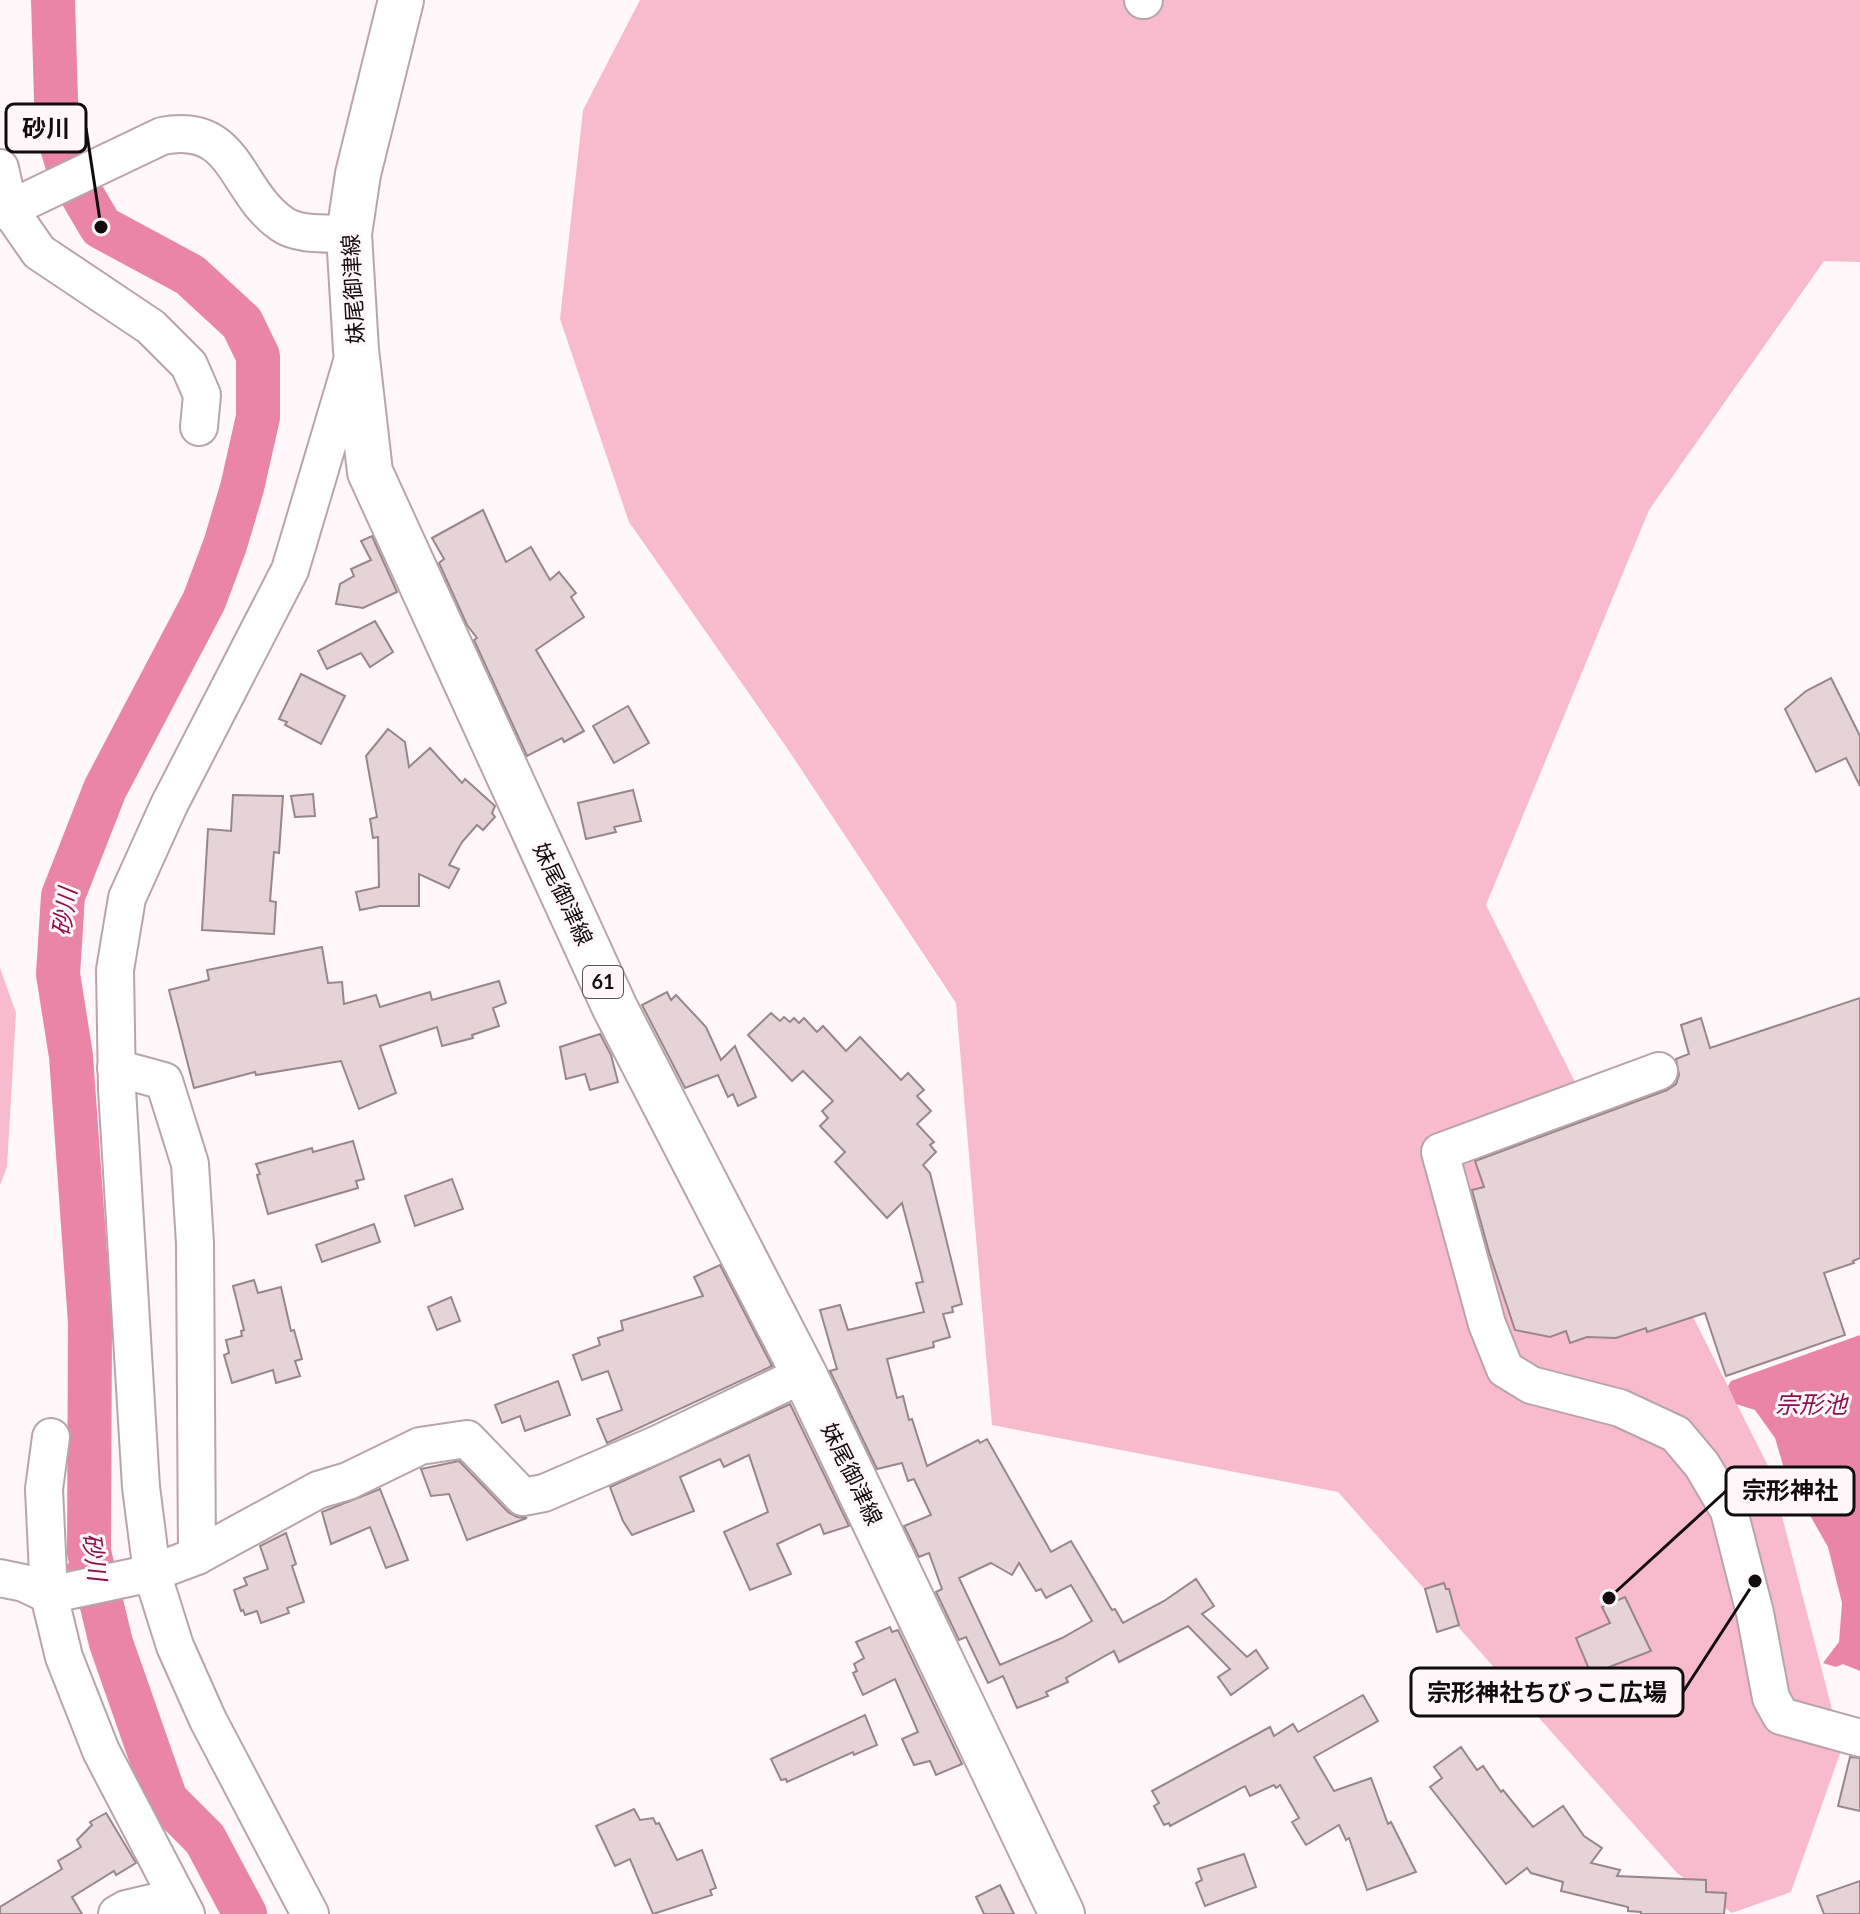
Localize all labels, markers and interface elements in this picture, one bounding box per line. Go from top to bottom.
callout: 砂川 [6,104,86,152]
text: 砂川 [22,113,70,142]
street label: 妹尾御津線 [336,233,369,345]
street label: 妹尾御津線 [528,838,599,949]
water label: 砂川 [46,883,82,938]
road number: 61 [583,966,623,998]
water label: 宗形池 [1775,1389,1849,1418]
street label: 妹尾御津線 [816,1418,889,1529]
callout: 宗形神社 [1726,1467,1854,1515]
text: 宗形神社 [1742,1475,1838,1504]
water label: 砂川 [78,1531,114,1586]
callout: 宗形神社ちびっこ広場 [1411,1668,1683,1716]
text: 宗形神社ちびっこ広場 [1427,1677,1667,1706]

